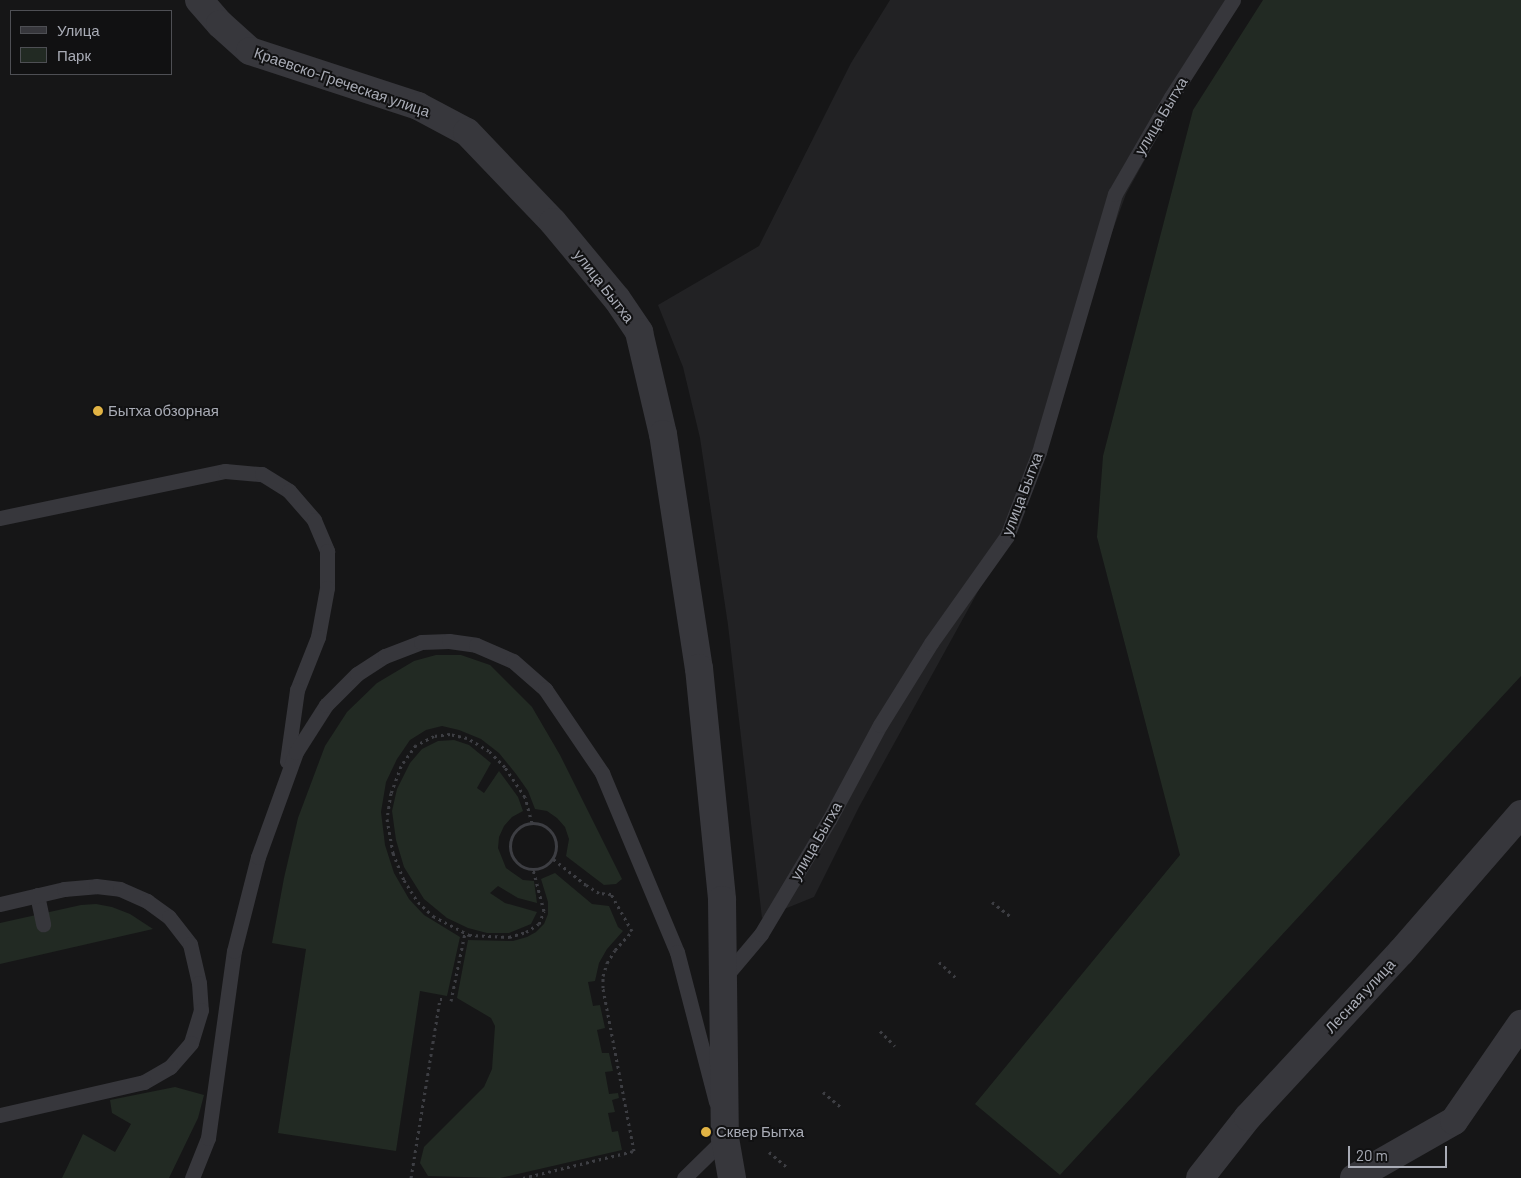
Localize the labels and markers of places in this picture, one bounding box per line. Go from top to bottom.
place label: Бытха обзорная [108,402,219,420]
marker: Бытха обзорная [92,405,104,417]
place label: Сквер Бытха [716,1123,804,1141]
marker: Сквер Бытха [700,1126,712,1138]

